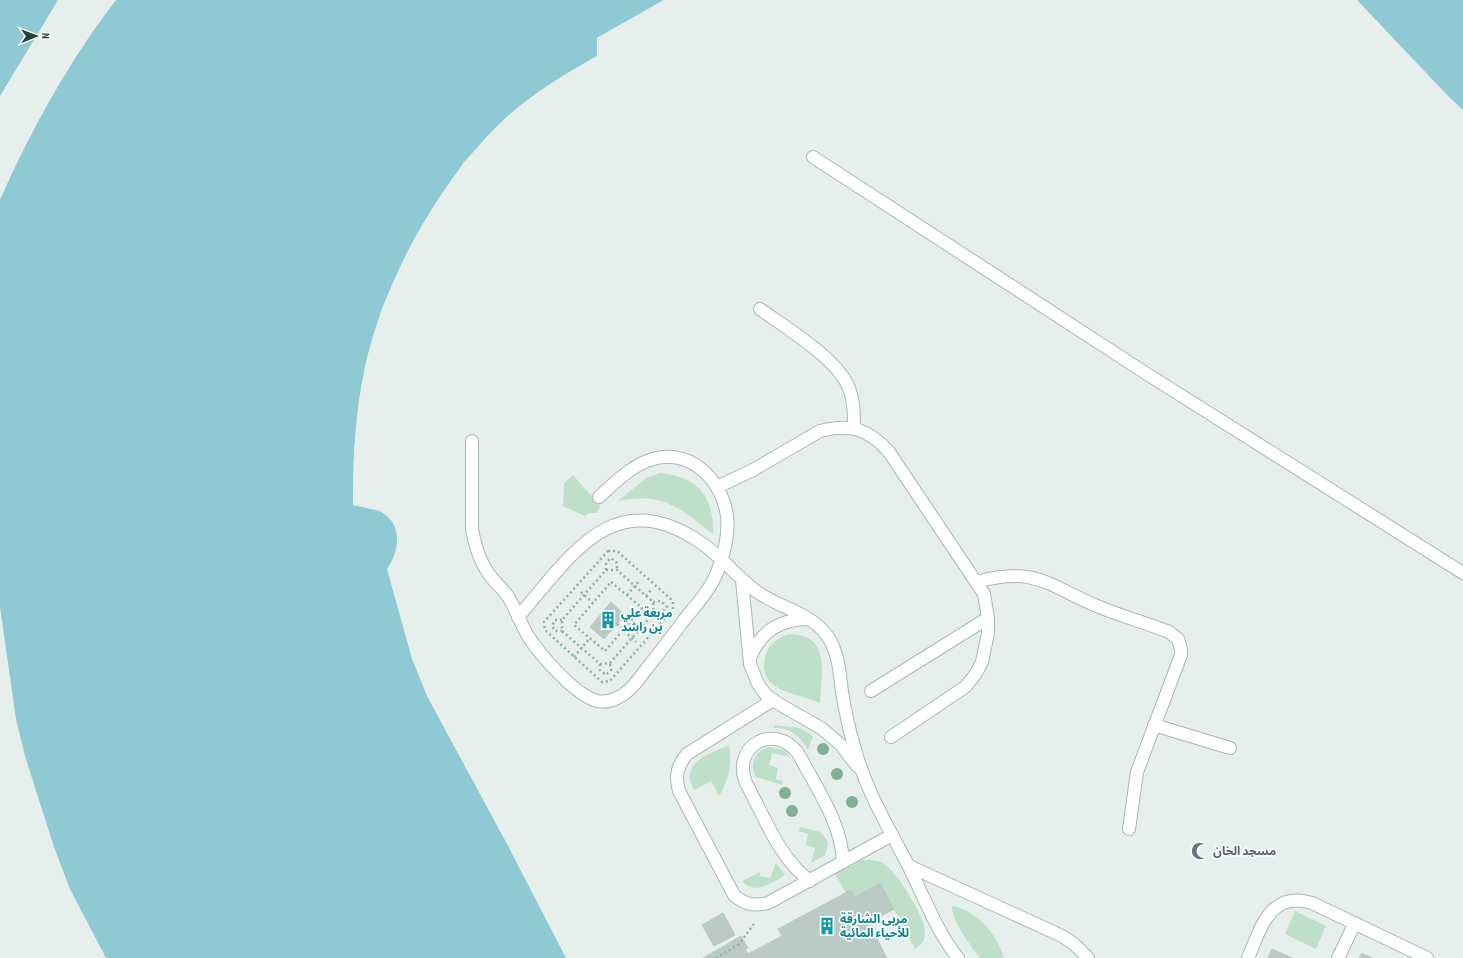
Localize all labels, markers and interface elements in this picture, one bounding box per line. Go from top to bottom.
north arrow [16,16,56,56]
text: N [39,33,52,39]
place label: مربعة علي بن راشد [621,606,672,635]
building icon: مربعة علي بن راشد [598,610,618,630]
mosque icon: مسجد الخان [1190,841,1210,861]
place label: مسجد الخان [1213,844,1276,859]
place label: مربى الشارقة للأحياء المائية [840,912,909,941]
building icon: مربى الشارقة للأحياء المائية [817,916,837,936]

